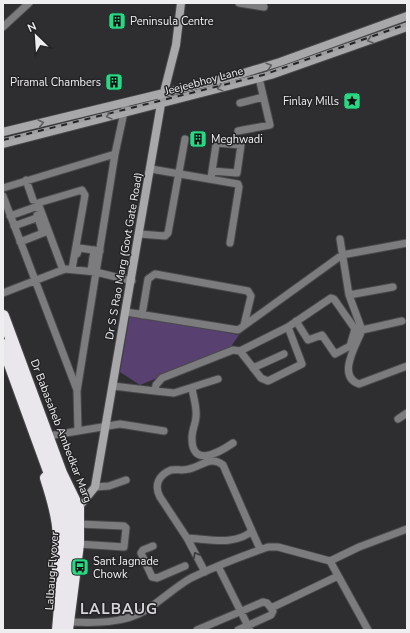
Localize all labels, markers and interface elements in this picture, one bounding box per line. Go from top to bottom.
building icon: Peninsula Centre [107,11,127,31]
place label: Peninsula Centre [130,14,214,29]
north arrow [16,16,56,56]
text: N [25,19,39,36]
one-way arrow [367,36,374,44]
one-way arrow [265,62,272,71]
street label: Jeejeebhoy Lane [162,63,245,99]
building icon: Piramal Chambers [104,72,124,92]
place label: Piramal Chambers [10,75,101,90]
one-way arrow [217,84,223,92]
place icon: Finlay Mills [342,91,362,111]
place label: Finlay Mills [283,94,339,109]
one-way arrow [106,111,113,120]
one-way arrow [38,119,44,127]
building icon: Meghwadi [188,129,208,149]
place label: Meghwadi [211,132,263,147]
street label: Dr S S Rao Marg (Govt Gate Road) [102,171,146,341]
street label: Dr Babasaheb Ambedkar Marg [27,357,95,505]
street label: Lalbaug Flyover [42,531,62,611]
one-way arrow [193,552,201,559]
place label: Sant Jagnade Chowk [93,554,159,582]
bus stop icon: Sant Jagnade Chowk [70,557,90,577]
district label: LALBAUG [80,599,158,619]

